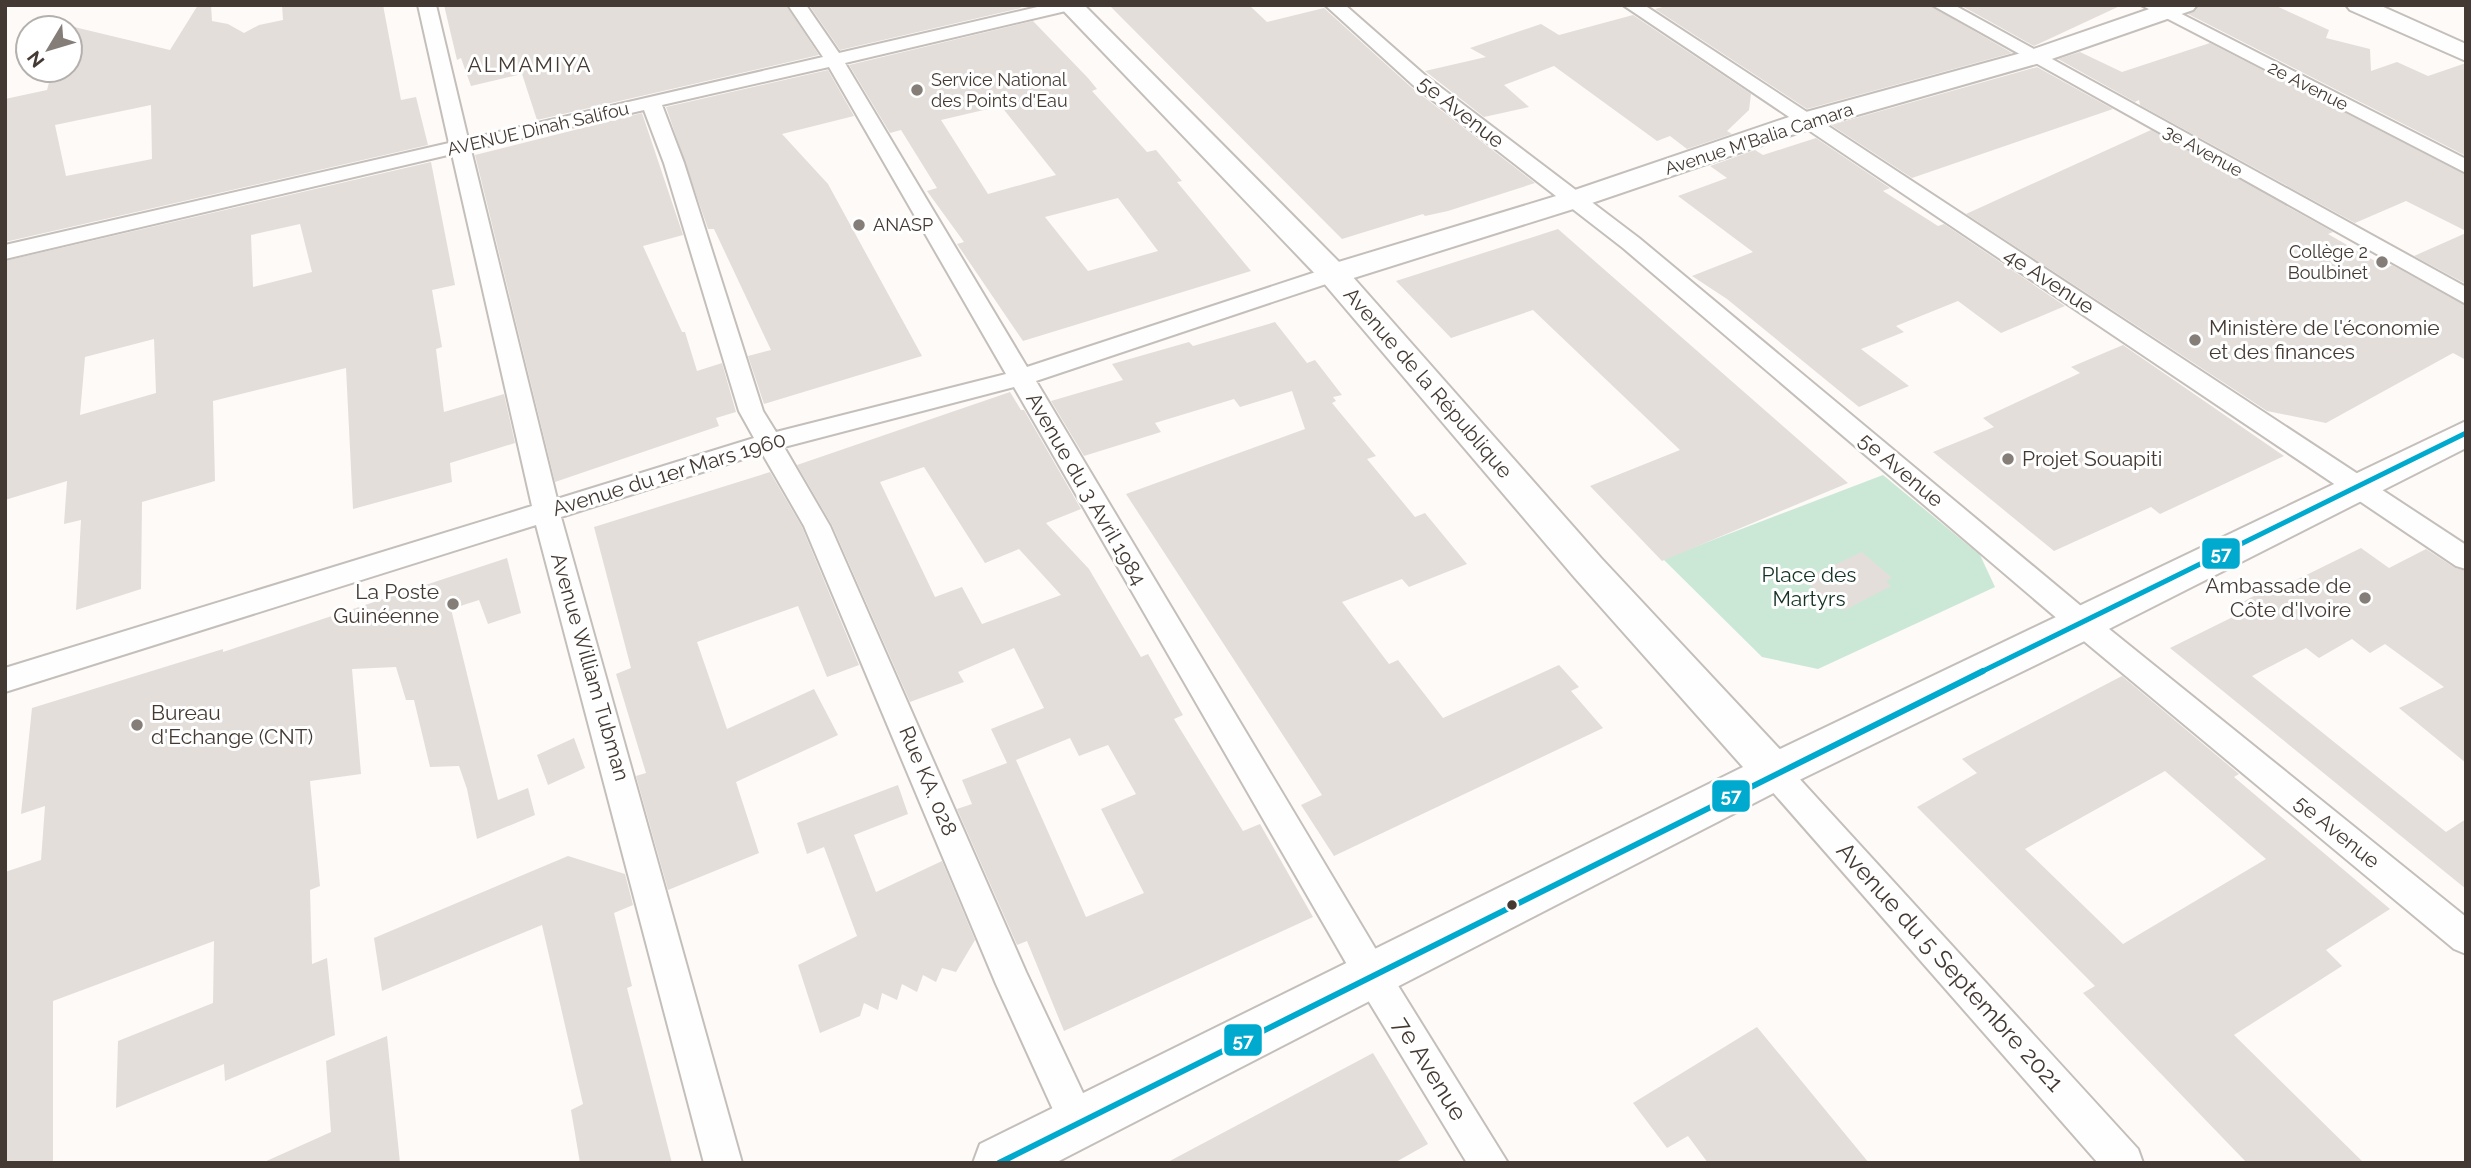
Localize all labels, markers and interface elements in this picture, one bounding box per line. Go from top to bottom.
north arrow [14,14,84,84]
text: N [22,47,49,72]
district label: ALMAMIYA [468,52,592,77]
street label: 2e Avenue [2265,56,2352,115]
place label: Service National des Points d'Eau [931,69,1068,111]
street label: 5e Avenue [1413,70,1509,153]
marker: Service National des Points d'Eau [909,82,925,98]
street label: AVENUE Dinah Salifou [445,97,631,160]
street label: Avenue M'Balia Camara [1662,98,1856,179]
street label: 3e Avenue [2160,120,2247,181]
place label: ANASP [873,214,933,235]
marker: ANASP [851,217,867,233]
place label: Collège 2 Boulbinet [2288,241,2368,283]
street label: 4e Avenue [2000,242,2099,319]
marker: Collège 2 Boulbinet [2374,254,2390,270]
street label: Avenue de la République [1339,282,1518,483]
place label: Ministère de l'économie et des finances [2209,315,2440,364]
marker: Ministère de l'économie et des finances [2187,332,2203,348]
street label: Avenue du 3 Avril 1984 [1021,388,1152,589]
street label: Avenue du 1er Mars 1960 [549,426,789,521]
street label: 5e Avenue [1854,427,1948,512]
place label: Projet Souapiti [2022,446,2162,471]
marker: Projet Souapiti [2000,451,2016,467]
line badge: 57 [2201,537,2241,570]
text: 57 [2210,542,2232,564]
street label: Avenue William Tubman [546,550,635,784]
park label: Place des Martyrs [1762,562,1856,611]
place label: Ambassade de Côte d'Ivoire [2205,573,2351,622]
place label: La Poste Guinéenne [333,579,439,628]
marker: Ambassade de Côte d'Ivoire [2357,590,2373,606]
marker: La Poste Guinéenne [445,596,461,612]
place label: Bureau d'Echange (CNT) [151,700,313,749]
marker: Bureau d'Echange (CNT) [129,717,145,733]
street label: Rue KA. 028 [894,722,963,840]
line badge: 57 [1711,779,1751,813]
text: 57 [1720,784,1742,806]
street label: 5e Avenue [2290,790,2385,873]
street label: Avenue du 5 Septembre 2021 [1831,836,2070,1097]
unlabelled marker [1505,898,1519,912]
street label: 7e Avenue [1387,1012,1474,1126]
line badge: 57 [1223,1023,1263,1057]
text: 57 [1232,1029,1254,1051]

